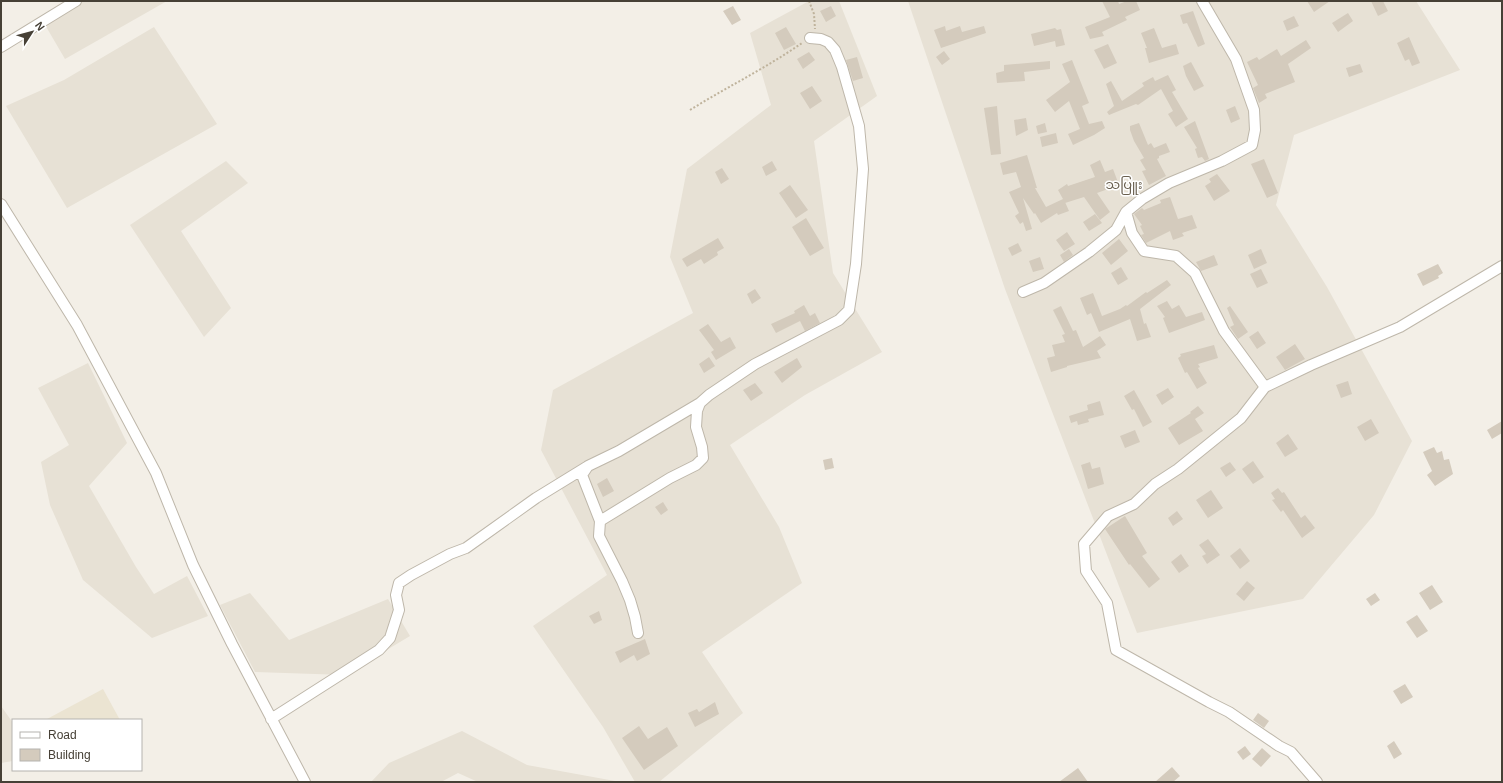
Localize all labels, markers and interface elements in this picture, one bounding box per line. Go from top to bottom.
north arrow [12,12,52,52]
text: N [33,19,47,33]
district label: သပြူး [1106,176,1142,195]
legend [12,719,142,771]
text: Road [48,728,77,742]
text: Building [48,748,91,762]

